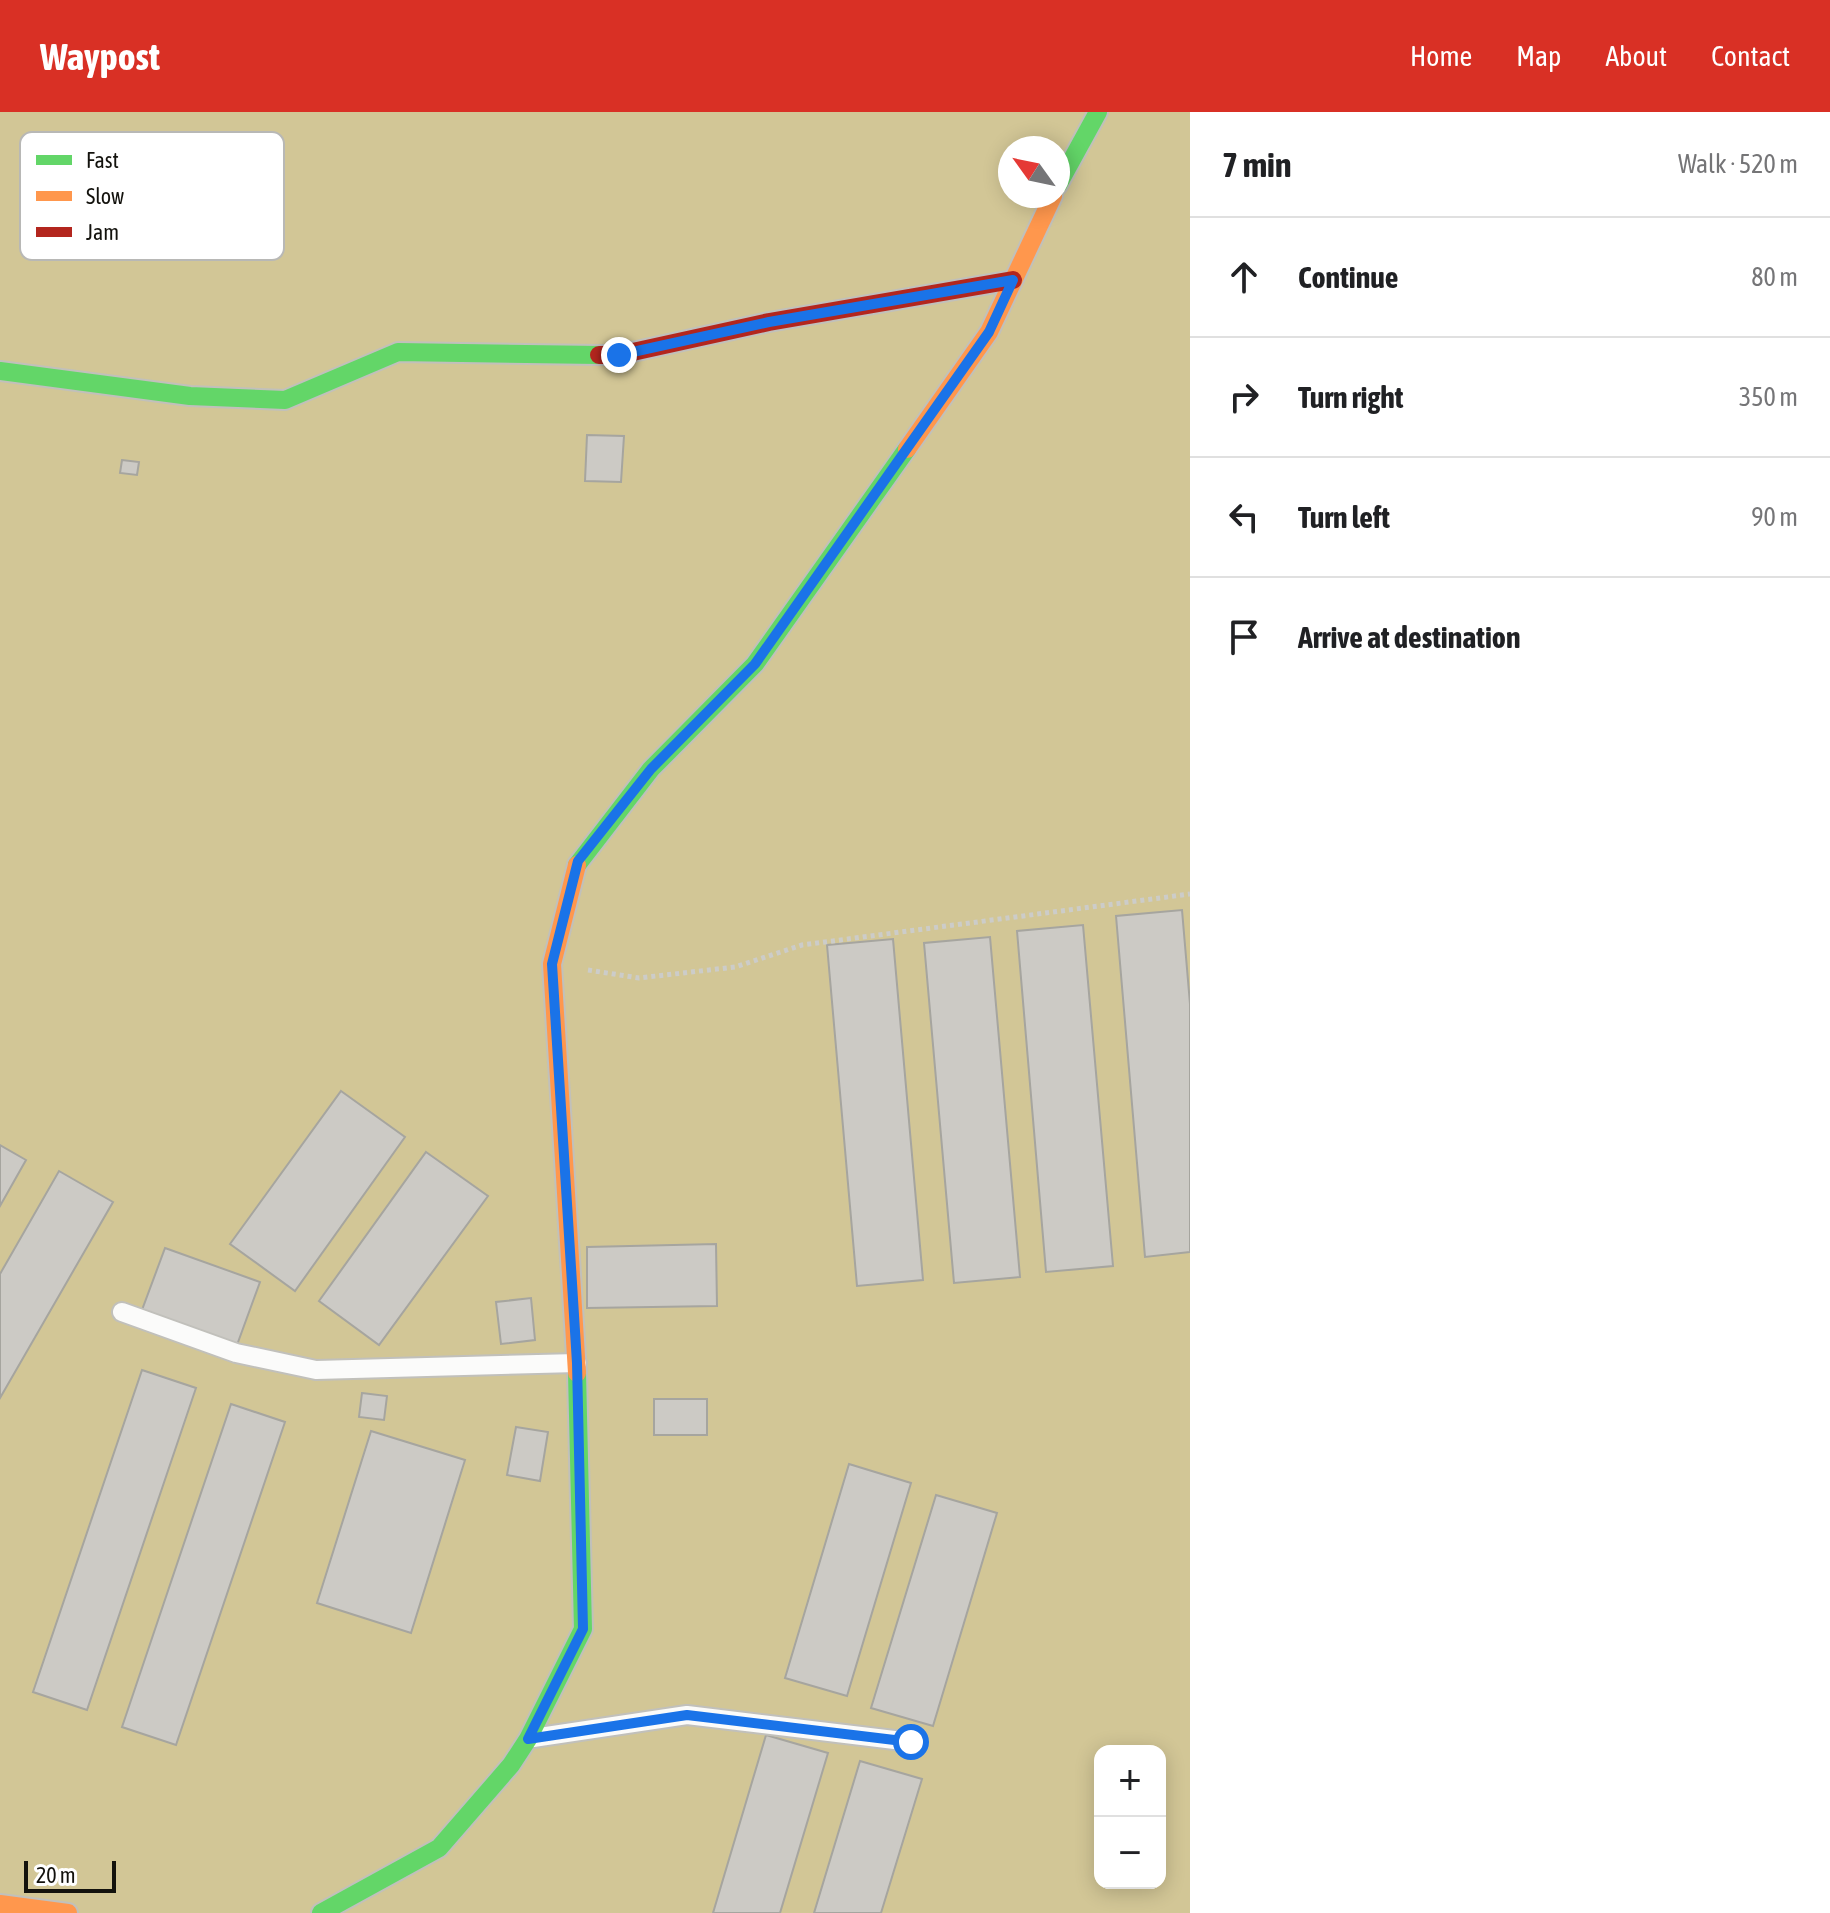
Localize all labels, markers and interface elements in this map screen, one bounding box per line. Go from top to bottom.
text: Waypost [40,35,160,78]
text: Home [1410,40,1472,72]
text: Map [1516,40,1561,72]
text: About [1605,40,1667,72]
text: Contact [1711,40,1790,72]
legend [20,132,284,260]
north arrow [998,136,1070,208]
text: 7 min [1222,145,1291,184]
text: Fast [86,147,119,173]
text: Walk · 520 m [1678,149,1798,179]
text: Slow [86,183,124,209]
text: Jam [86,219,119,245]
icon: ahead [1222,255,1266,299]
text: Continue [1298,260,1398,294]
text: 80 m [1751,262,1798,292]
route end [601,337,637,373]
icon: right [1222,375,1266,419]
text: Turn right [1298,380,1404,414]
text: 350 m [1739,382,1798,412]
icon: left [1222,495,1266,539]
text: Turn left [1298,500,1390,534]
text: 90 m [1751,502,1798,532]
icon: arrive [1222,615,1266,659]
text: Arrive at destination [1298,620,1520,654]
route start [893,1724,929,1760]
map controls [1094,1745,1166,1889]
button: + [1094,1745,1166,1817]
button: − [1094,1817,1166,1889]
scale bar [24,1857,116,1893]
text: 20 m [36,1862,76,1888]

